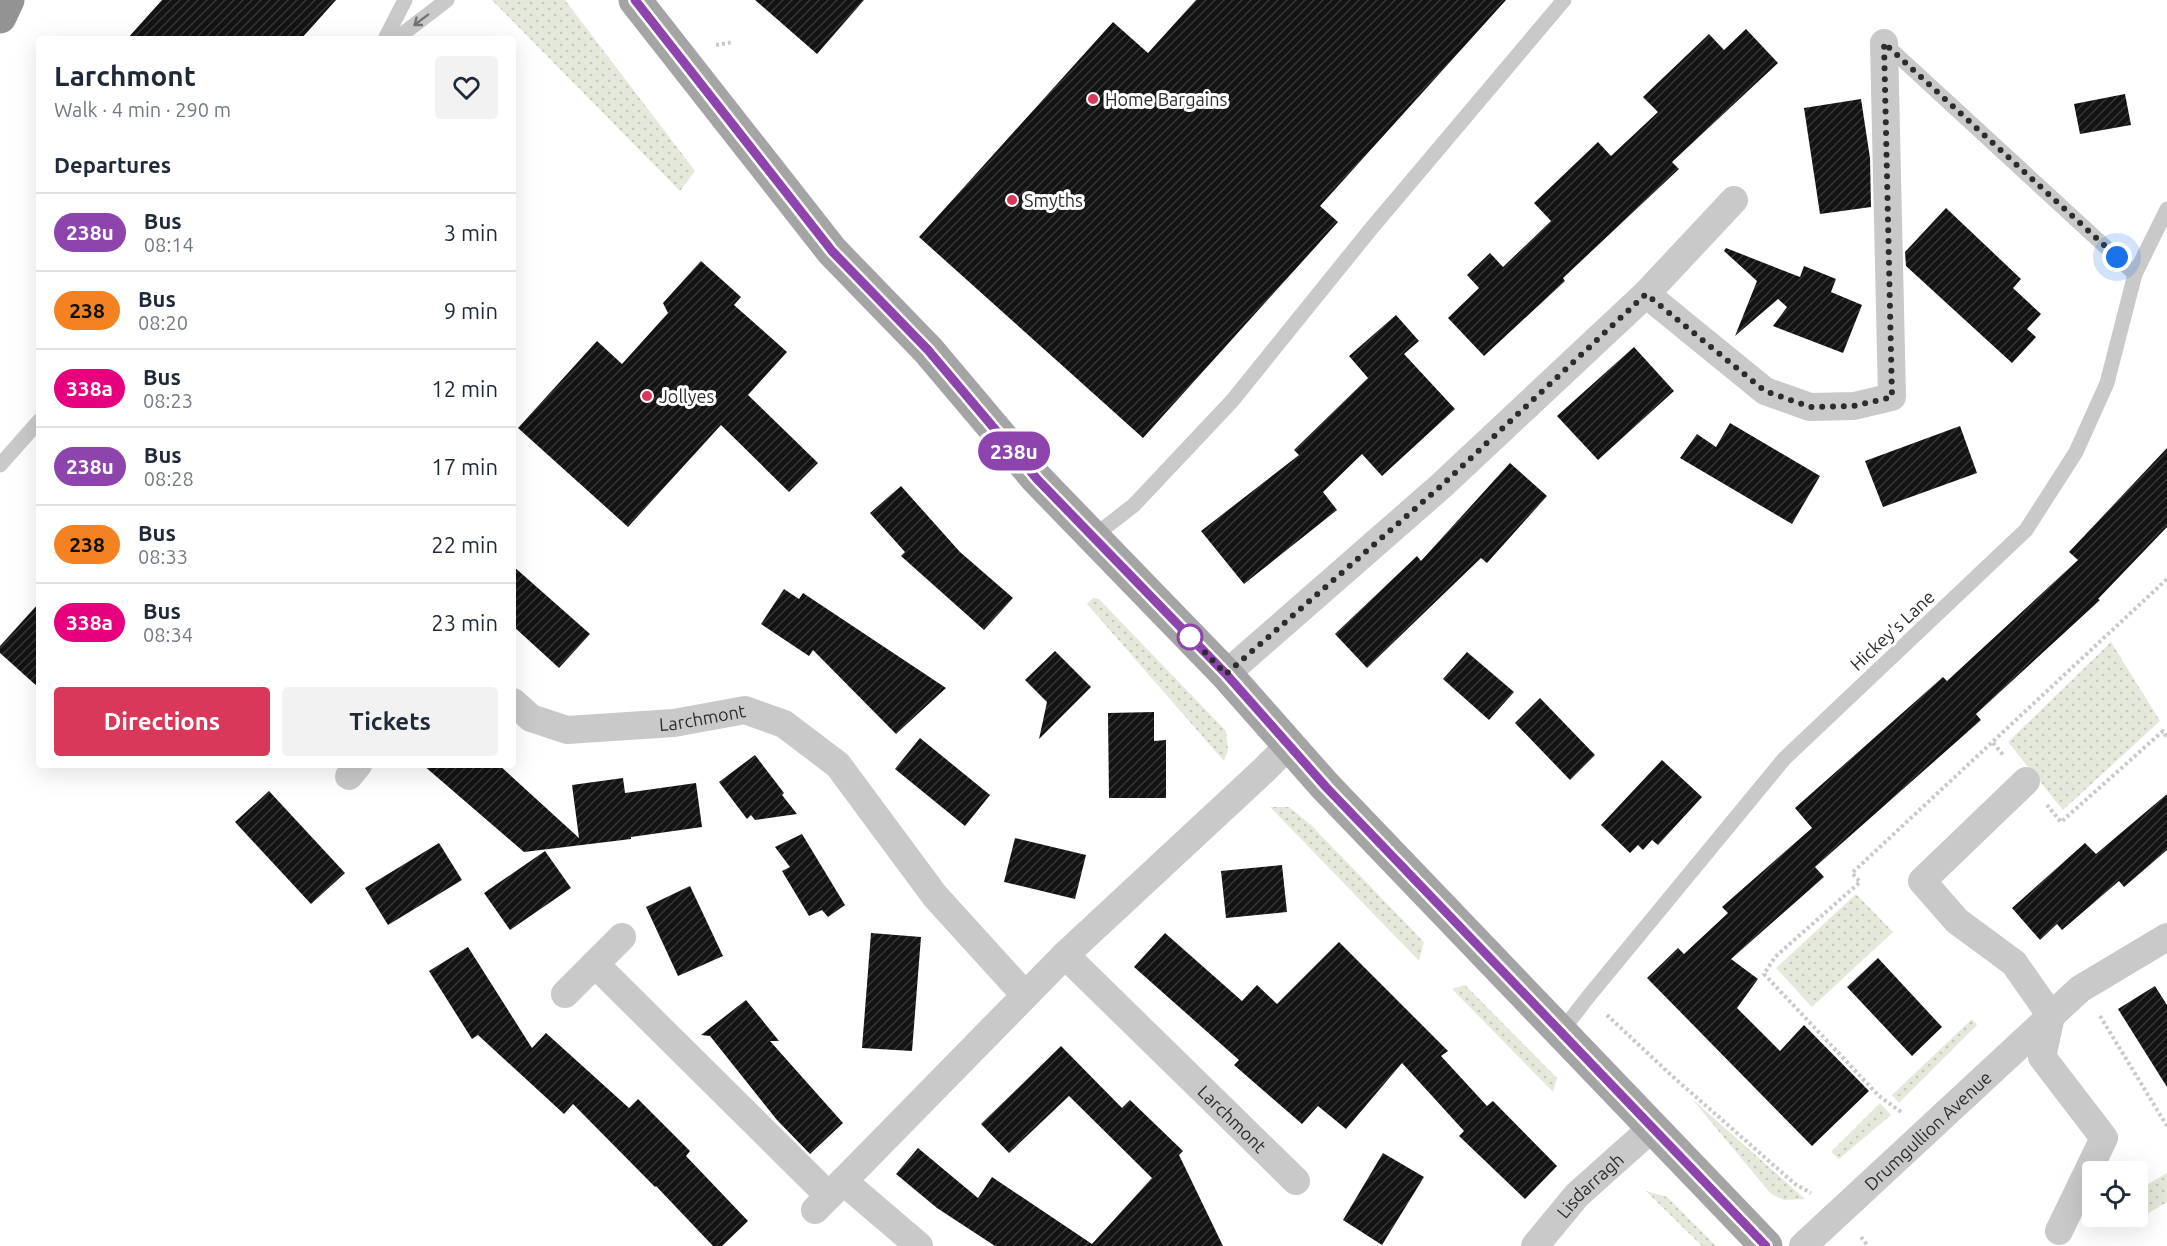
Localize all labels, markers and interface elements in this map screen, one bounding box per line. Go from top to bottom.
one-way arrow [414,13,430,26]
button: heart [435,56,498,119]
text: Larchmont [54,60,196,91]
place label: Home Bargains [1105,89,1227,109]
marker: Home Bargains [1086,92,1100,106]
text: Walk · 4 min · 290 m [54,98,231,121]
text: Departures [54,152,171,177]
place label: Smyths [1024,190,1083,210]
marker: Smyths [1005,193,1019,207]
text: Bus [144,208,182,233]
text: 238u [66,220,114,244]
text: 3 min [444,220,498,245]
text: 08:14 [144,233,194,256]
your location [2102,242,2132,272]
text: Bus [138,286,176,311]
text: 238 [69,298,105,322]
text: 9 min [444,298,498,323]
text: 08:20 [138,311,188,334]
text: Bus [143,364,181,389]
text: 338a [66,376,113,400]
text: 12 min [431,376,498,401]
place label: Jollyes [659,386,714,406]
text: 08:23 [143,389,193,412]
marker: Jollyes [640,389,654,403]
line badge: 238u [972,432,1056,470]
text: 238u [990,439,1038,463]
text: Bus [144,442,182,467]
text: 238u [66,454,114,478]
text: 17 min [431,454,498,479]
text: 08:28 [144,467,194,490]
text: Bus [138,520,176,545]
text: 238 [69,532,105,556]
text: 22 min [431,532,498,557]
text: 08:33 [138,545,188,568]
street label: Hickey's Lane [1846,586,1938,674]
text: Bus [143,598,181,623]
text: 338a [66,610,113,634]
text: 23 min [431,610,498,635]
text: 08:34 [143,623,193,646]
unlabelled marker [1177,624,1203,650]
button: Directions [54,687,270,756]
button: Tickets [282,687,498,756]
street label: Larchmont [658,700,747,734]
street label: Drumgullion Avenue [1860,1067,1995,1194]
street label: Larchmont [1194,1081,1270,1156]
street label: Lisdarragh [1552,1149,1627,1222]
map controls [2082,1161,2148,1227]
button: locate [2082,1161,2148,1227]

